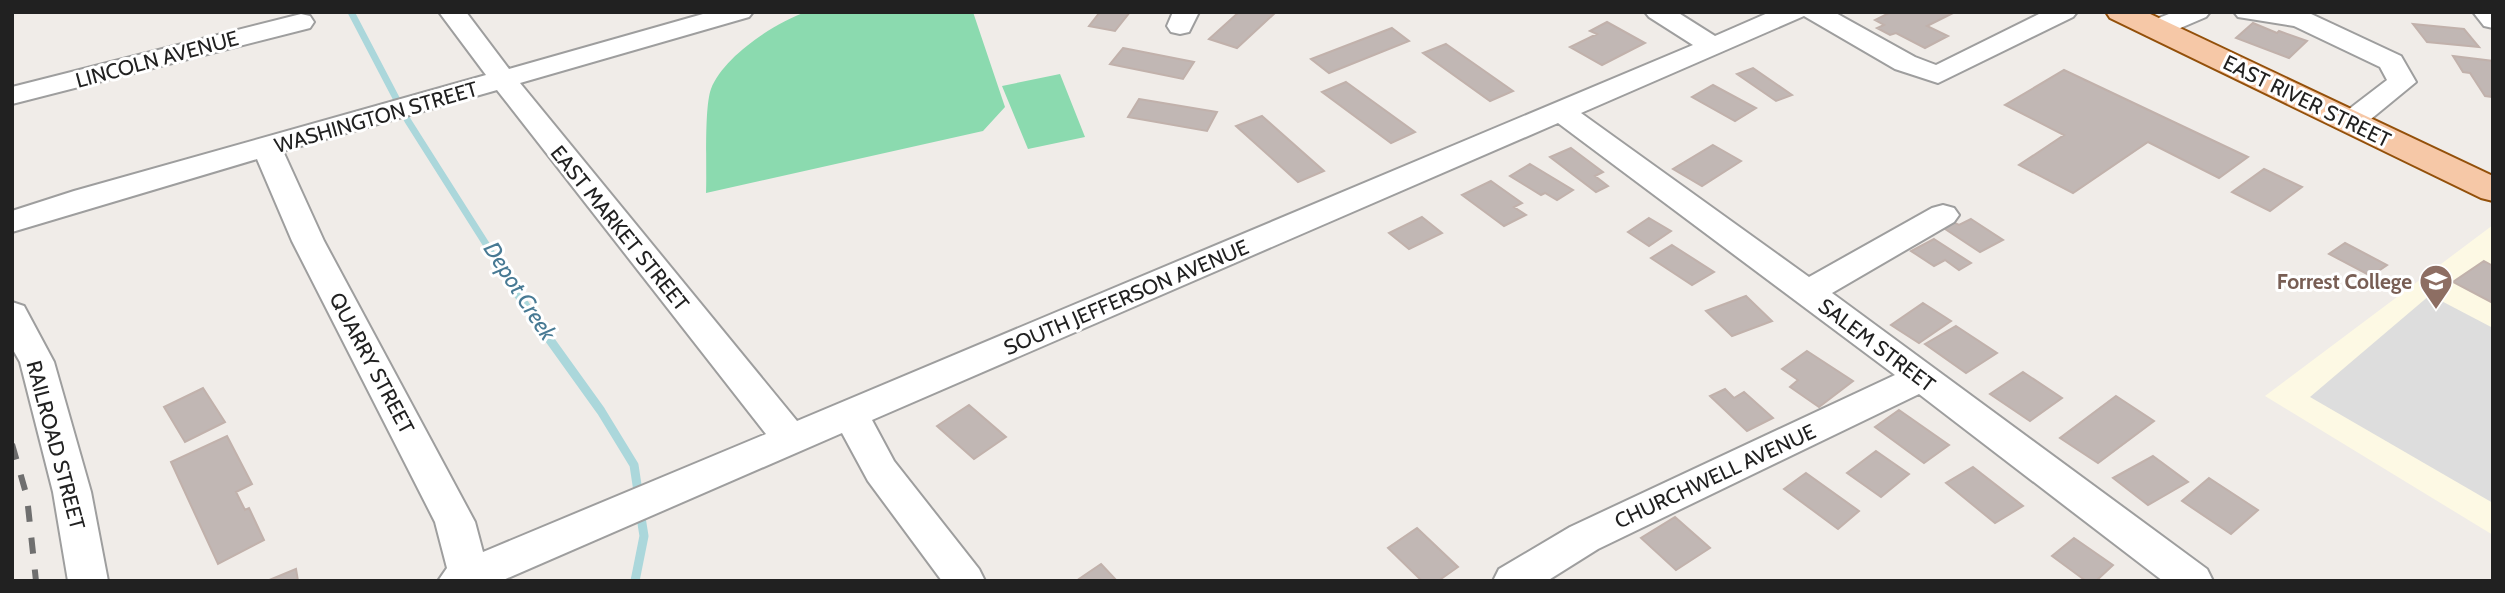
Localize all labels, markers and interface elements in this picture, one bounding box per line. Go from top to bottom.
street label: LINCOLN AVENUE [73,25,241,93]
street label: EAST RIVER STREET [2219,50,2395,152]
street label: WASHINGTON STREET [272,76,480,158]
street label: EAST MARKET STREET [546,140,694,316]
street label: SOUTH JEFFERSON AVENUE [1000,234,1252,360]
water label: Depot Creek [478,236,563,347]
school or university icon: Forrest College [2417,262,2455,311]
place label: Forrest College [2277,269,2412,294]
street label: QUARRY STREET [324,288,420,438]
street label: SALEM STREET [1814,293,1940,397]
street label: RAILROAD STREET [21,358,91,532]
street label: CHURCHWELL AVENUE [1611,418,1819,534]

